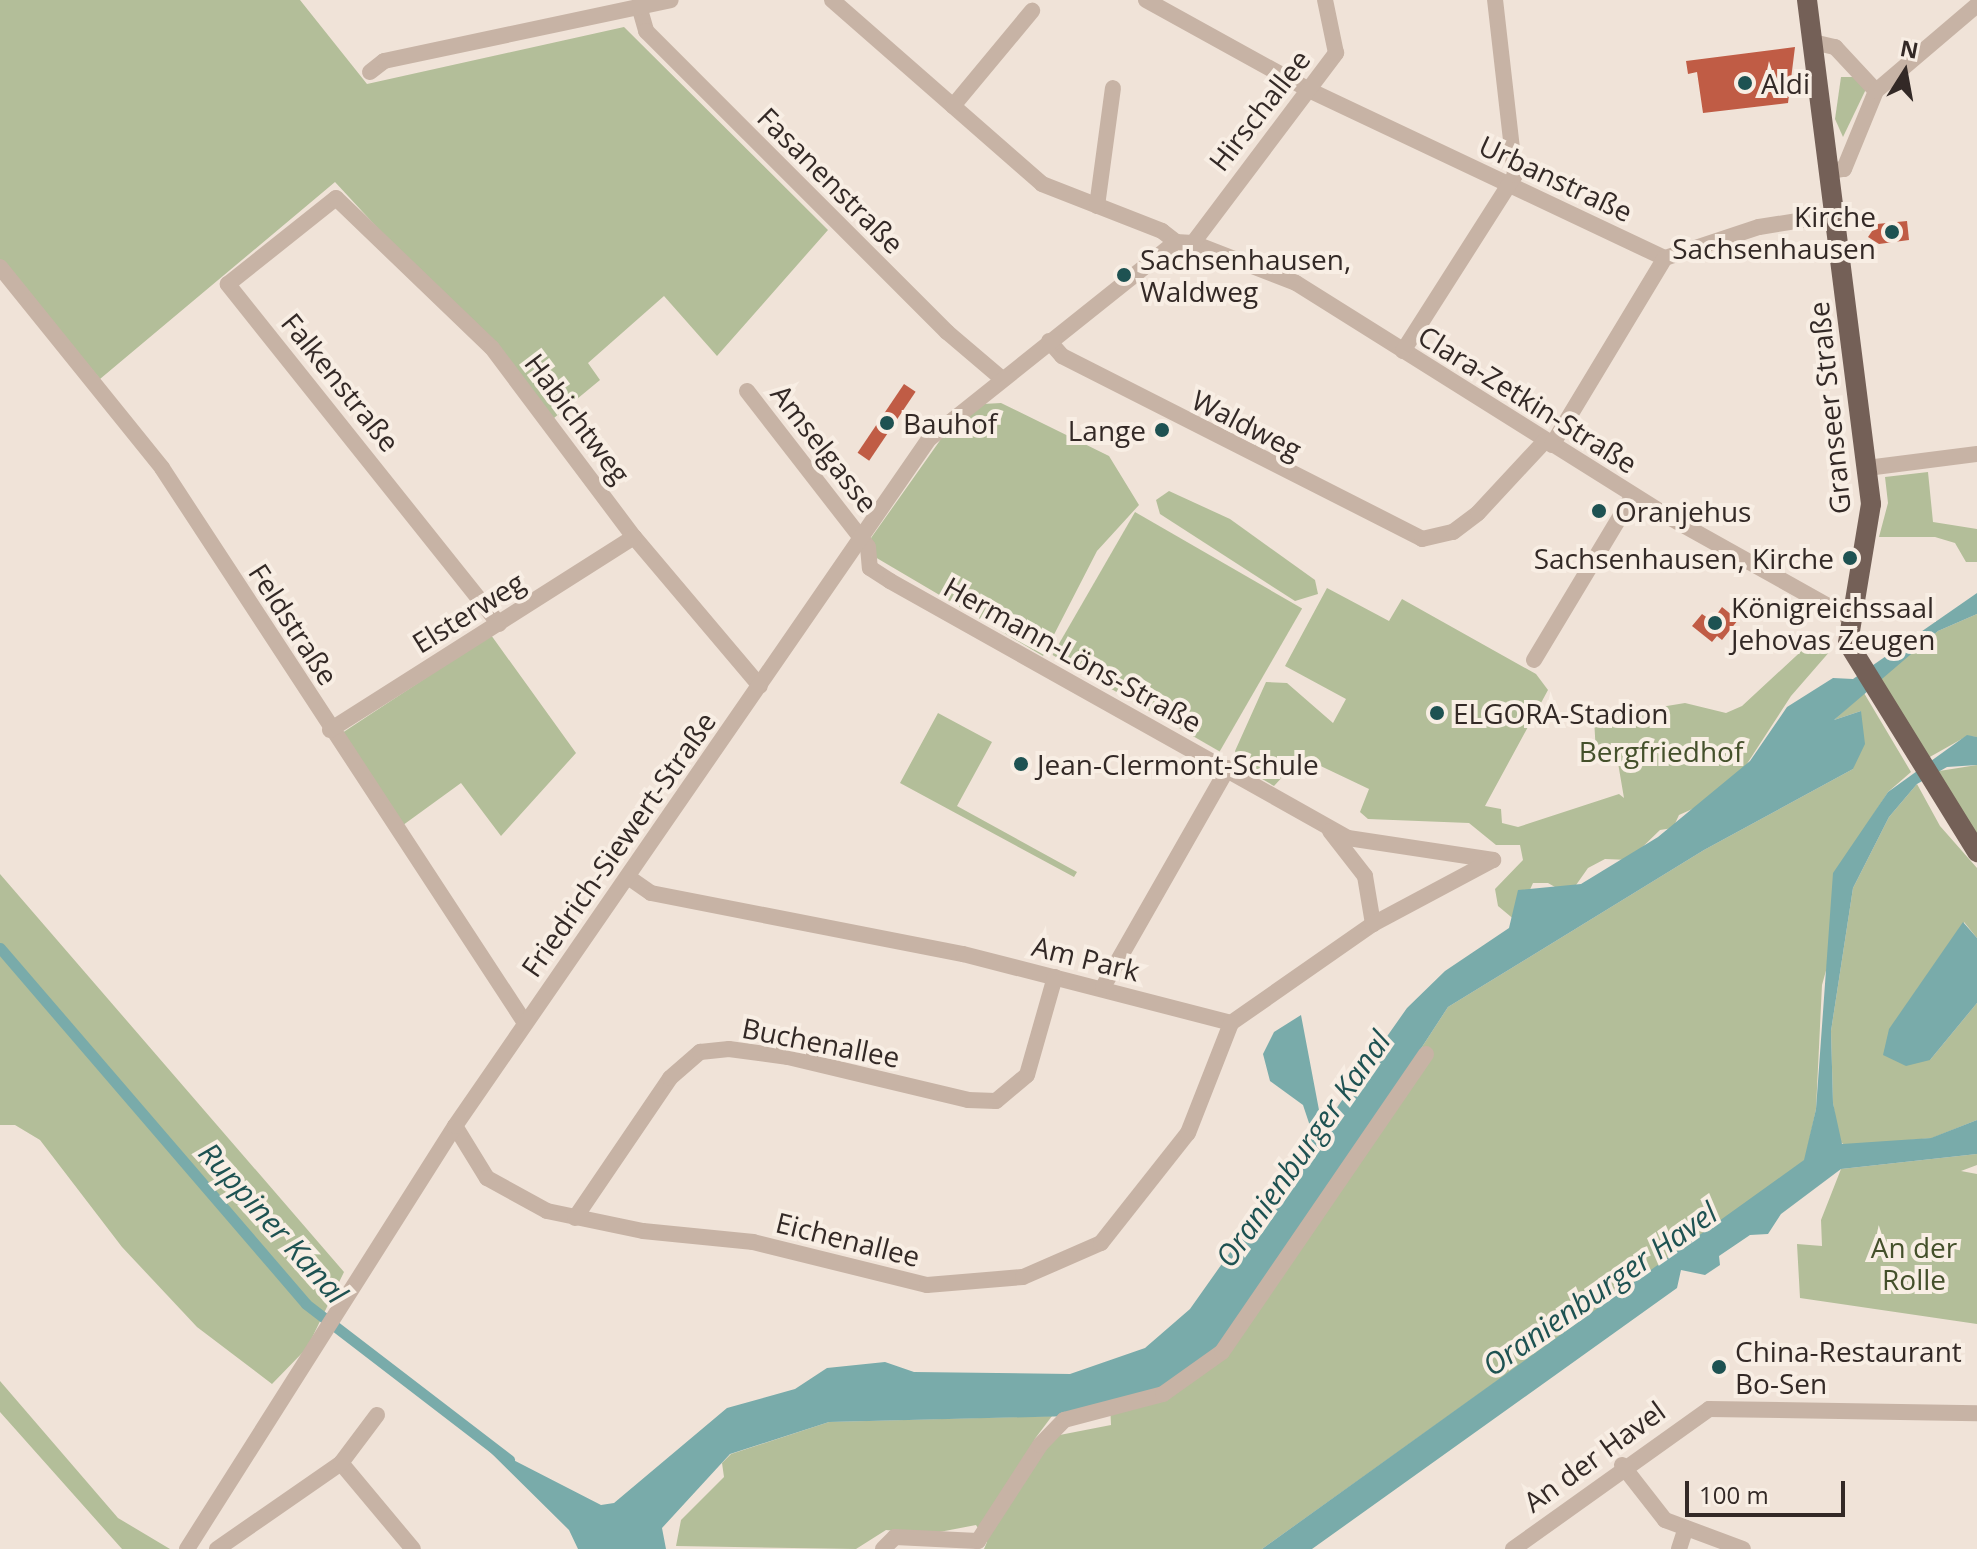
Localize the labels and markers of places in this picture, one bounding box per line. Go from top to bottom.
place label: Aldi [1761,66,1810,100]
marker: Aldi [1736,74,1754,92]
place label: Kirche Sachsenhausen [1672,199,1876,265]
marker: Kirche Sachsenhausen [1883,223,1901,241]
place label: Sachsenhausen, Waldweg [1140,242,1351,308]
marker: Sachsenhausen, Waldweg [1115,266,1133,284]
place label: Bauhof [903,406,997,440]
place label: Lange [1068,413,1146,447]
marker: Bauhof [878,414,896,432]
marker: Lange [1153,421,1171,439]
place label: Oranjehus [1615,494,1751,528]
marker: Oranjehus [1590,502,1608,520]
place label: Sachsenhausen, Kirche [1534,541,1834,575]
marker: Sachsenhausen, Kirche [1841,549,1859,567]
place label: Königreichssaal Jehovas Zeugen [1731,590,1935,656]
marker: Königreichssaal Jehovas Zeugen [1706,614,1724,632]
place label: ELGORA-Stadion [1453,696,1668,730]
marker: ELGORA-Stadion [1428,704,1446,722]
place label: Jean-Clermont-Schule [1037,747,1319,781]
marker: Jean-Clermont-Schule [1012,755,1030,773]
place label: China-Restaurant Bo-Sen [1735,1334,1962,1400]
marker: China-Restaurant Bo-Sen [1710,1358,1728,1376]

